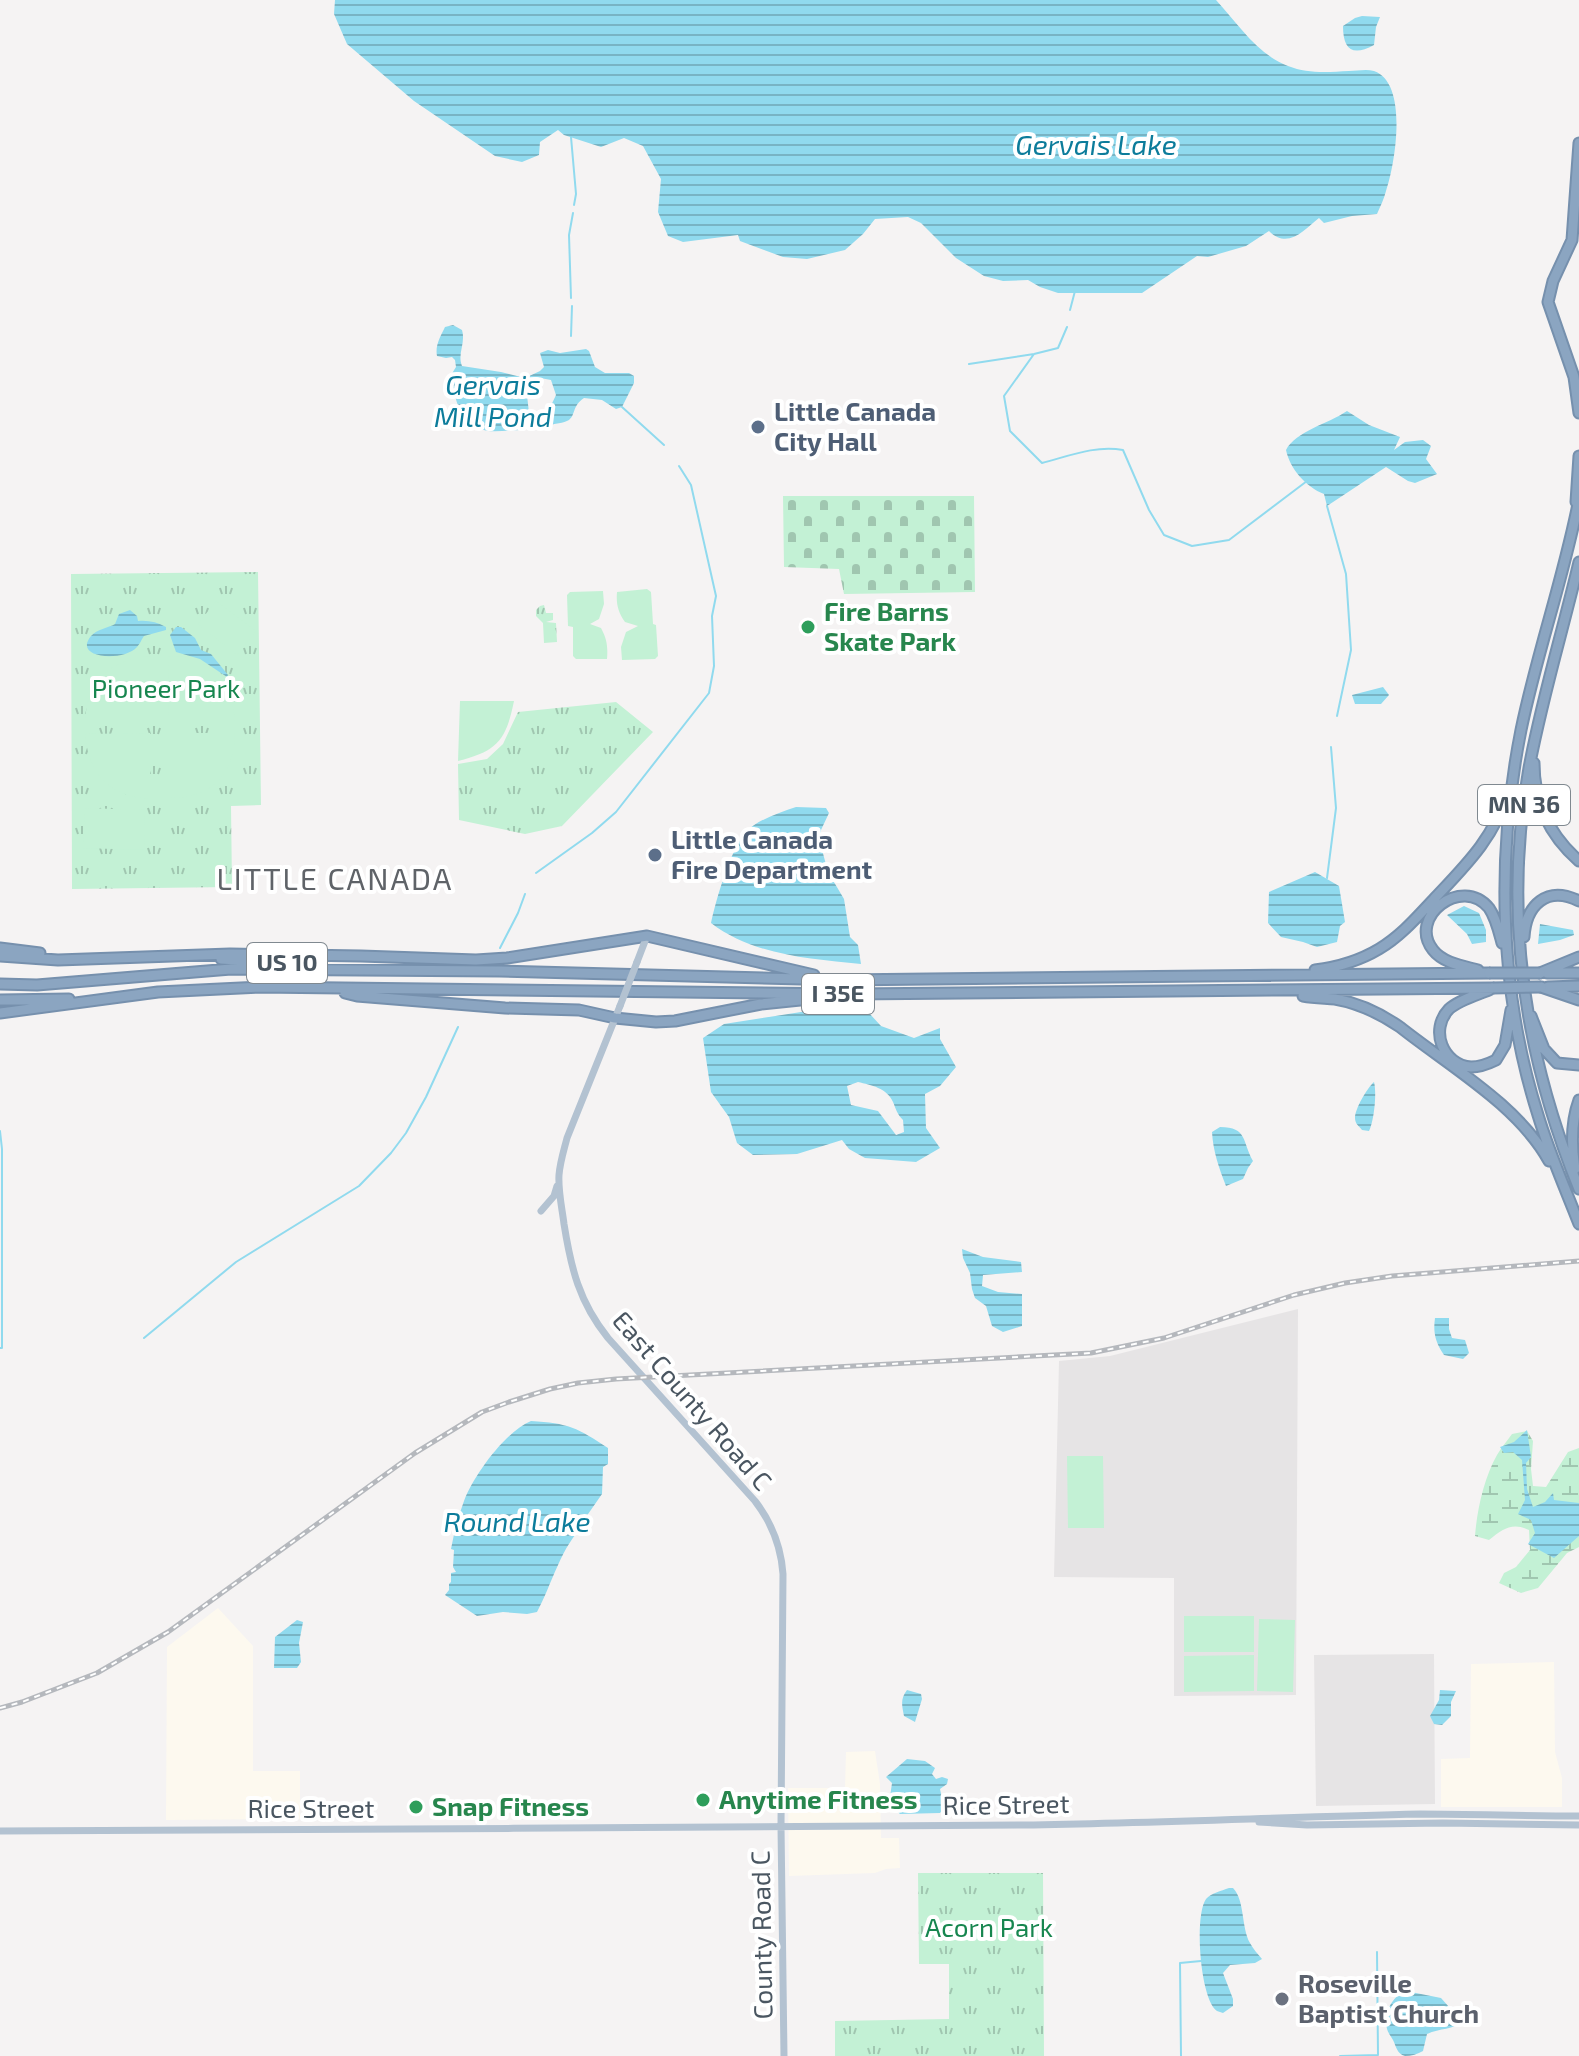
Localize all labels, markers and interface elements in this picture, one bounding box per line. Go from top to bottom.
water label: Gervais Lake [1015,127,1177,161]
water label: Gervais Mill Pond [434,367,552,433]
place label: Little Canada City Hall [774,395,936,457]
marker: Little Canada City Hall [749,418,767,436]
place label: Fire Barns Skate Park [824,595,956,656]
marker: Fire Barns Skate Park [799,618,817,636]
park label: Pioneer Park [92,672,240,703]
road number: MN 36 [1478,785,1570,825]
place label: Little Canada Fire Department [671,823,873,884]
marker: Little Canada Fire Department [646,846,664,864]
district label: LITTLE CANADA [216,860,454,896]
road number: US 10 [247,943,327,983]
road number: I 35E [802,974,874,1014]
street label: East County Road C [607,1304,779,1496]
water label: Round Lake [444,1504,590,1538]
place label: Anytime Fitness [719,1783,918,1815]
street label: Rice Street [942,1787,1070,1820]
place label: Snap Fitness [432,1790,589,1821]
marker: Anytime Fitness [694,1791,712,1809]
street label: Rice Street [247,1792,375,1823]
marker: Snap Fitness [407,1798,425,1816]
street label: County Road C [744,1850,777,2020]
park label: Acorn Park [925,1911,1053,1942]
place label: Roseville Baptist Church [1298,1967,1479,2028]
marker: Roseville Baptist Church [1273,1990,1291,2008]

